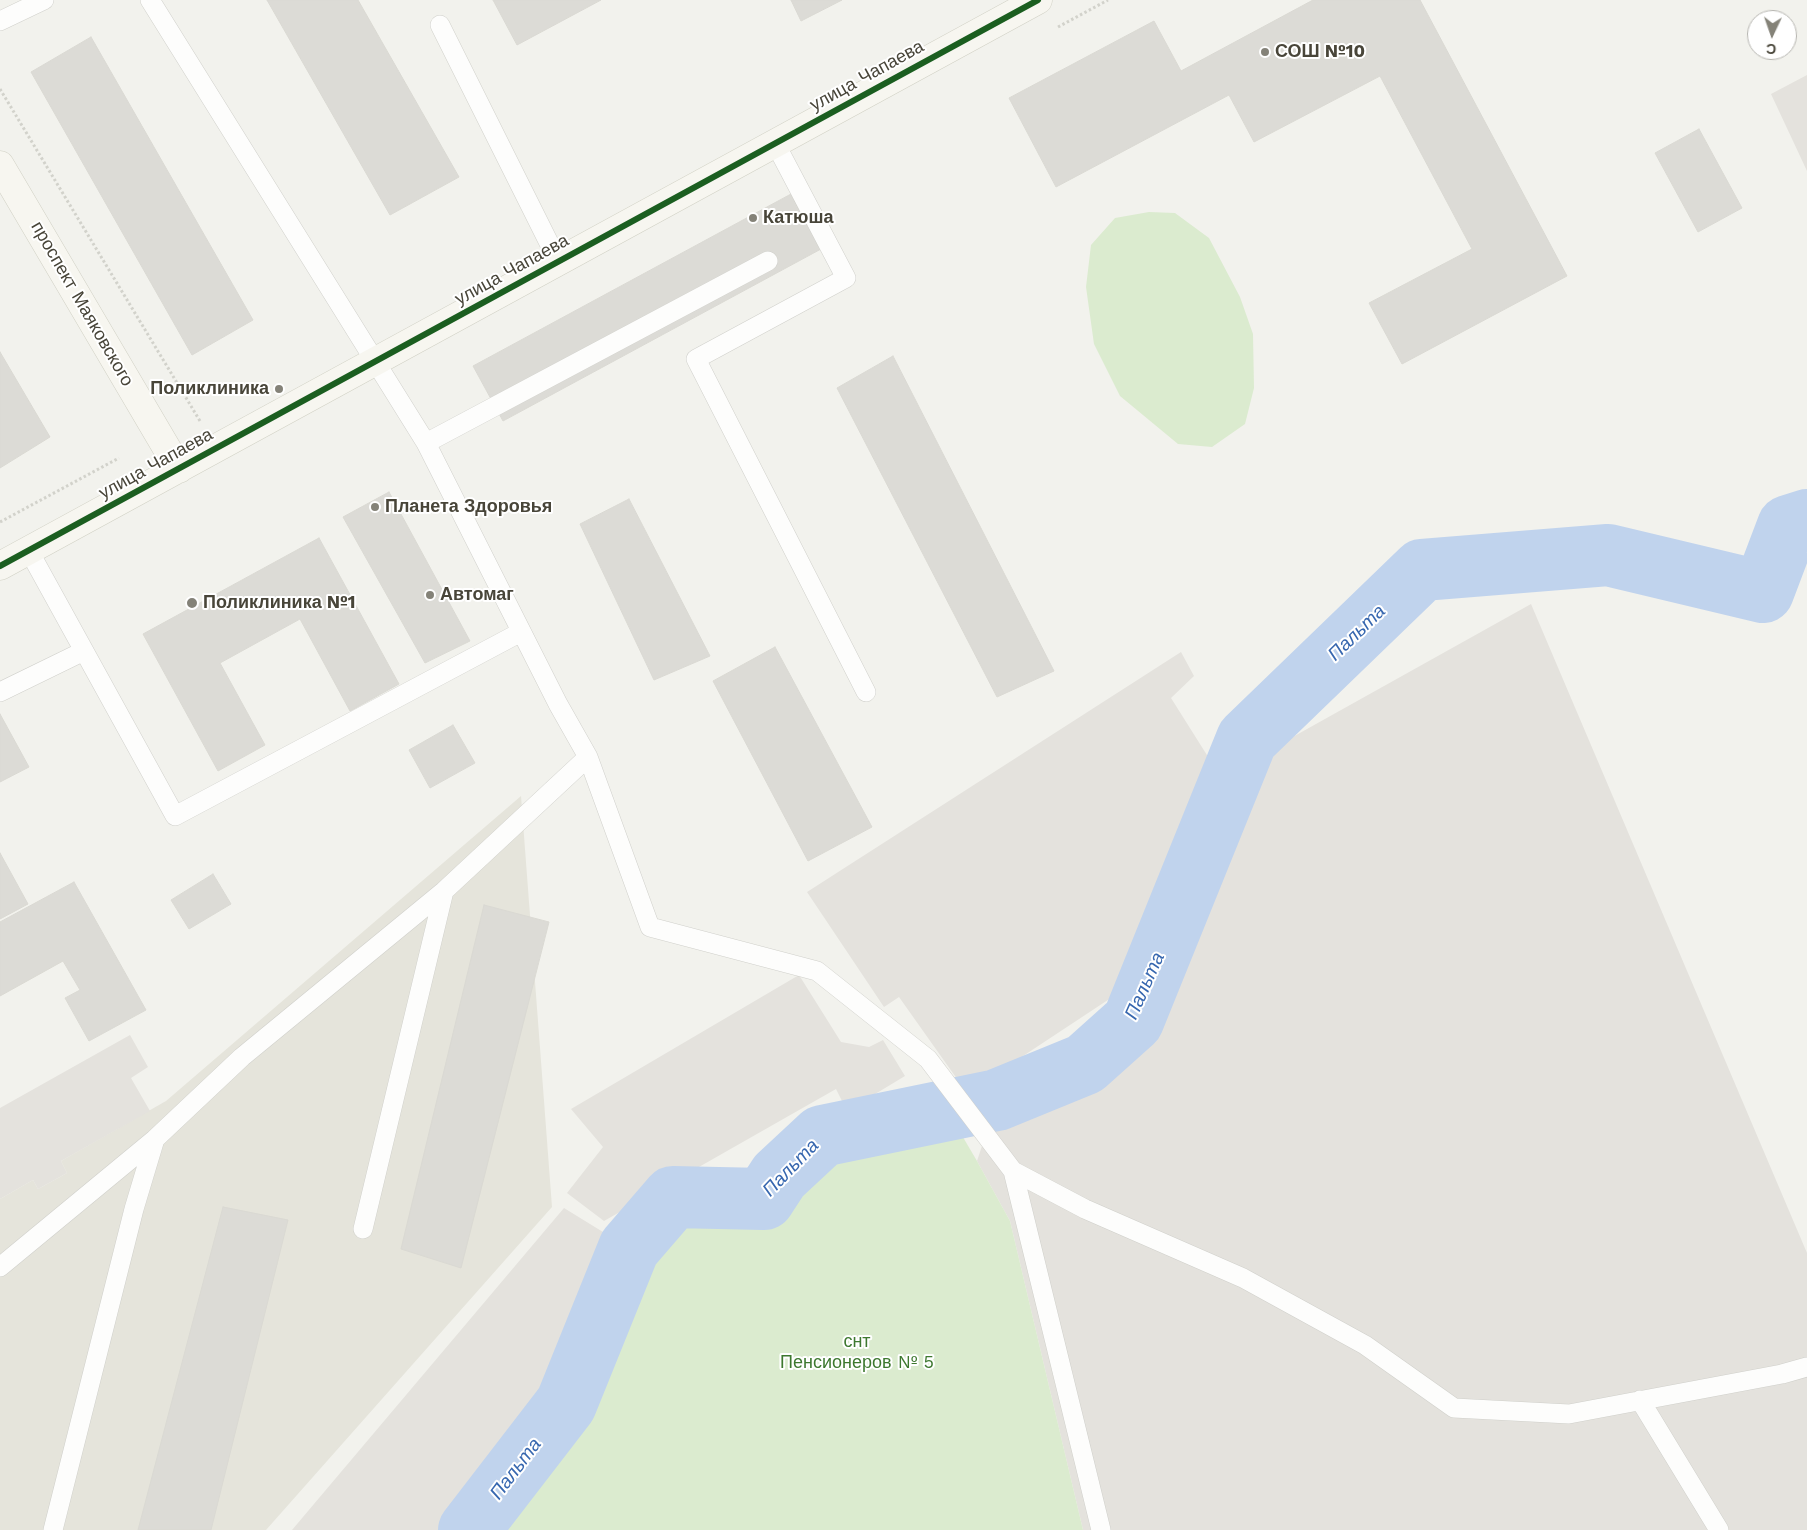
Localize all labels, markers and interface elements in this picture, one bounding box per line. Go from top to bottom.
north arrow [1747,10,1797,60]
street label: улица Чапаева [806,36,928,116]
place label: СОШ №10 [1275,41,1365,63]
text: С [1766,41,1777,57]
marker: СОШ №10 [1259,46,1271,58]
place label: Катюша [763,207,833,229]
marker: Катюша [747,212,759,224]
street label: проспект Маяковского [26,218,138,390]
street label: улица Чапаева [451,230,573,310]
place label: Поликлиника [150,378,269,400]
marker: Поликлиника [273,383,285,395]
street label: улица Чапаева [95,424,217,504]
place label: Планета Здоровья [385,496,552,518]
marker: Планета Здоровья [369,501,381,513]
place label: Автомаг [440,584,514,606]
marker: Автомаг [424,589,436,601]
place label: Поликлиника №1 [203,592,356,614]
marker: Поликлиника №1 [185,596,199,610]
water label: Пальта [1324,600,1390,666]
water label: Пальта [1120,949,1170,1023]
water label: Пальта [758,1135,824,1201]
park label: снт Пенсионеров № 5 [780,1331,934,1374]
water label: Пальта [486,1434,546,1504]

